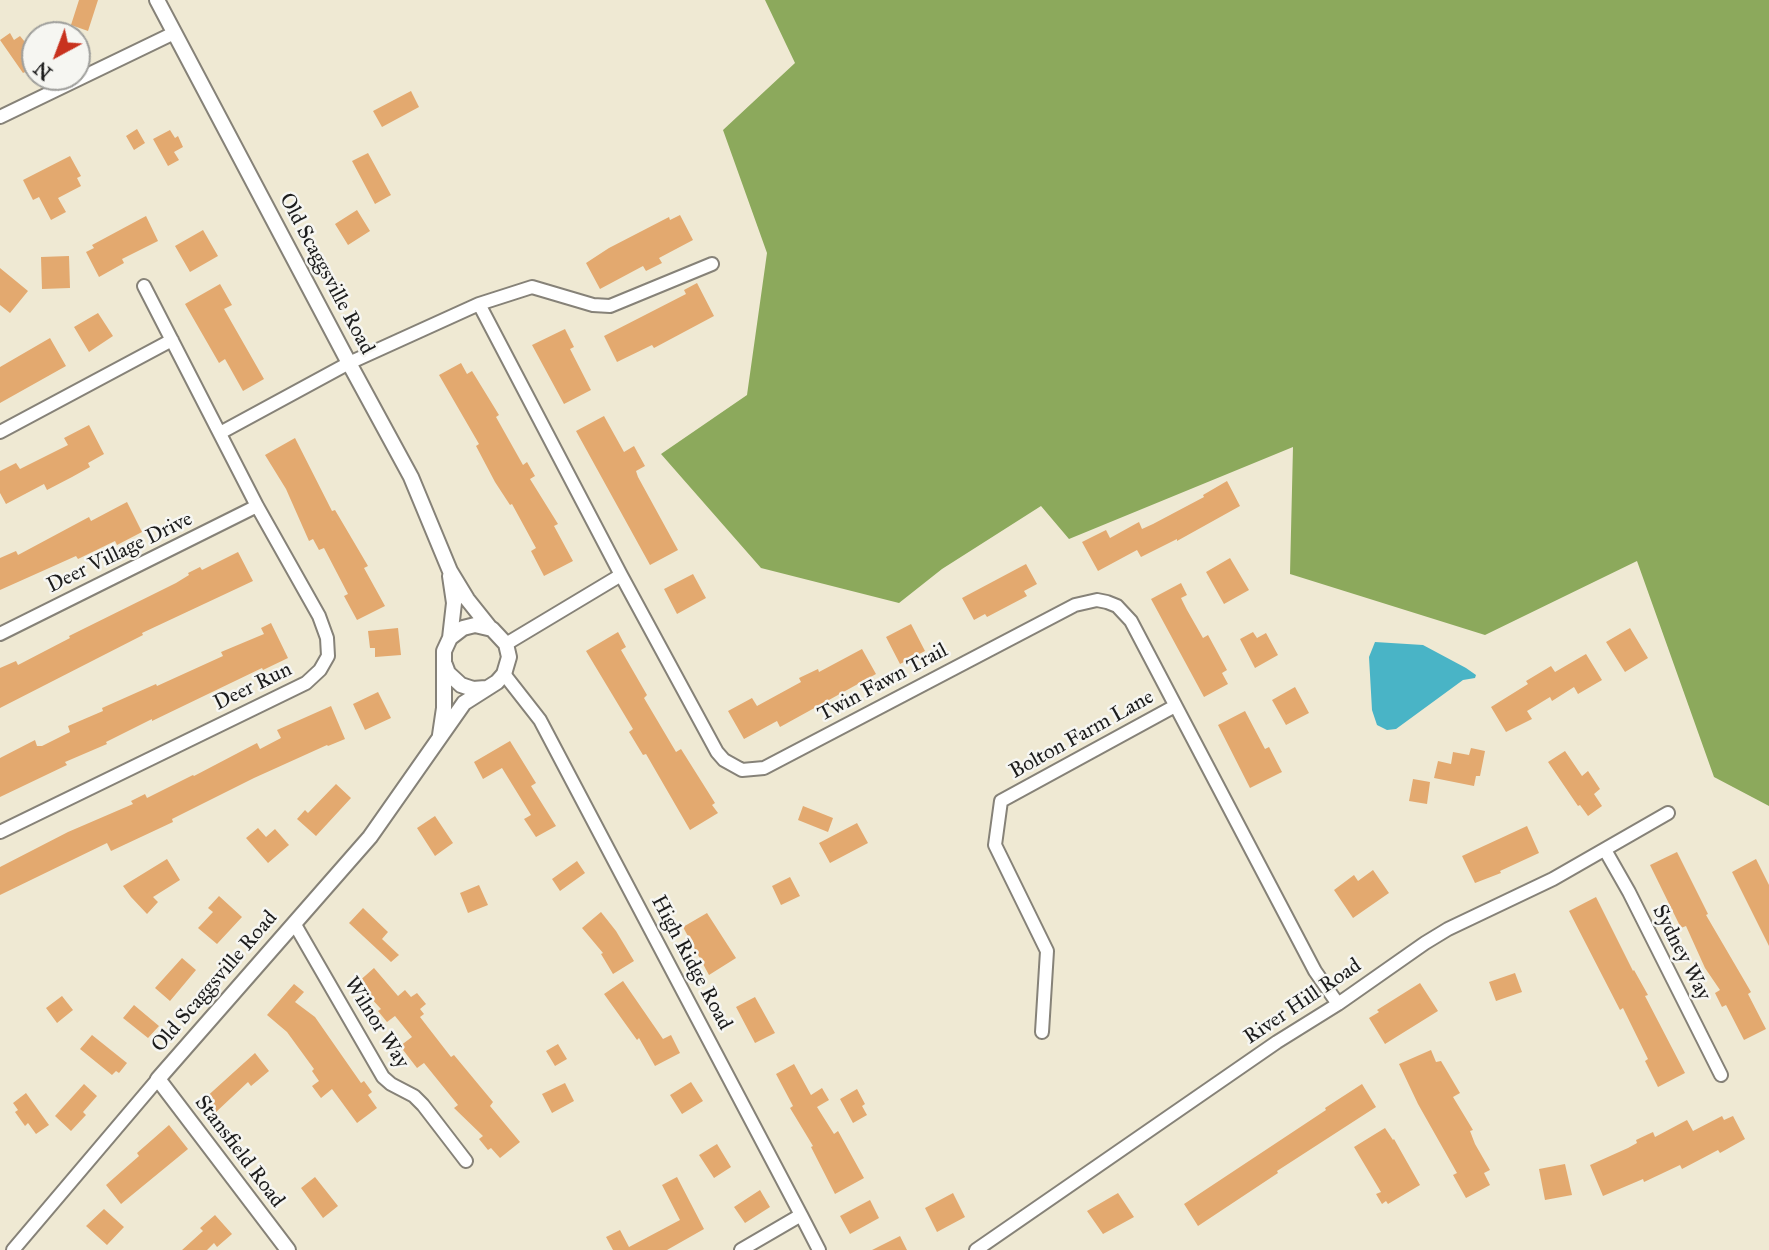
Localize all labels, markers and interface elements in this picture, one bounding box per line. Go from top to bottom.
north arrow [21,21,91,91]
text: N [30,57,57,85]
street label: Old Scaggsville Road [273,189,379,359]
street label: Deer Village Drive [43,507,197,599]
street label: Twin Fawn Trail [814,638,952,728]
street label: Deer Run [210,657,296,717]
street label: Bolton Farm Lane [1006,685,1158,785]
street label: High Ridge Road [645,891,737,1035]
street label: Sydney Way [1646,901,1716,1005]
street label: Old Scaggsville Road [147,906,283,1058]
street label: River Hill Road [1240,954,1366,1050]
street label: Wilnor Way [338,973,414,1073]
street label: Stansfield Road [189,1091,289,1213]

